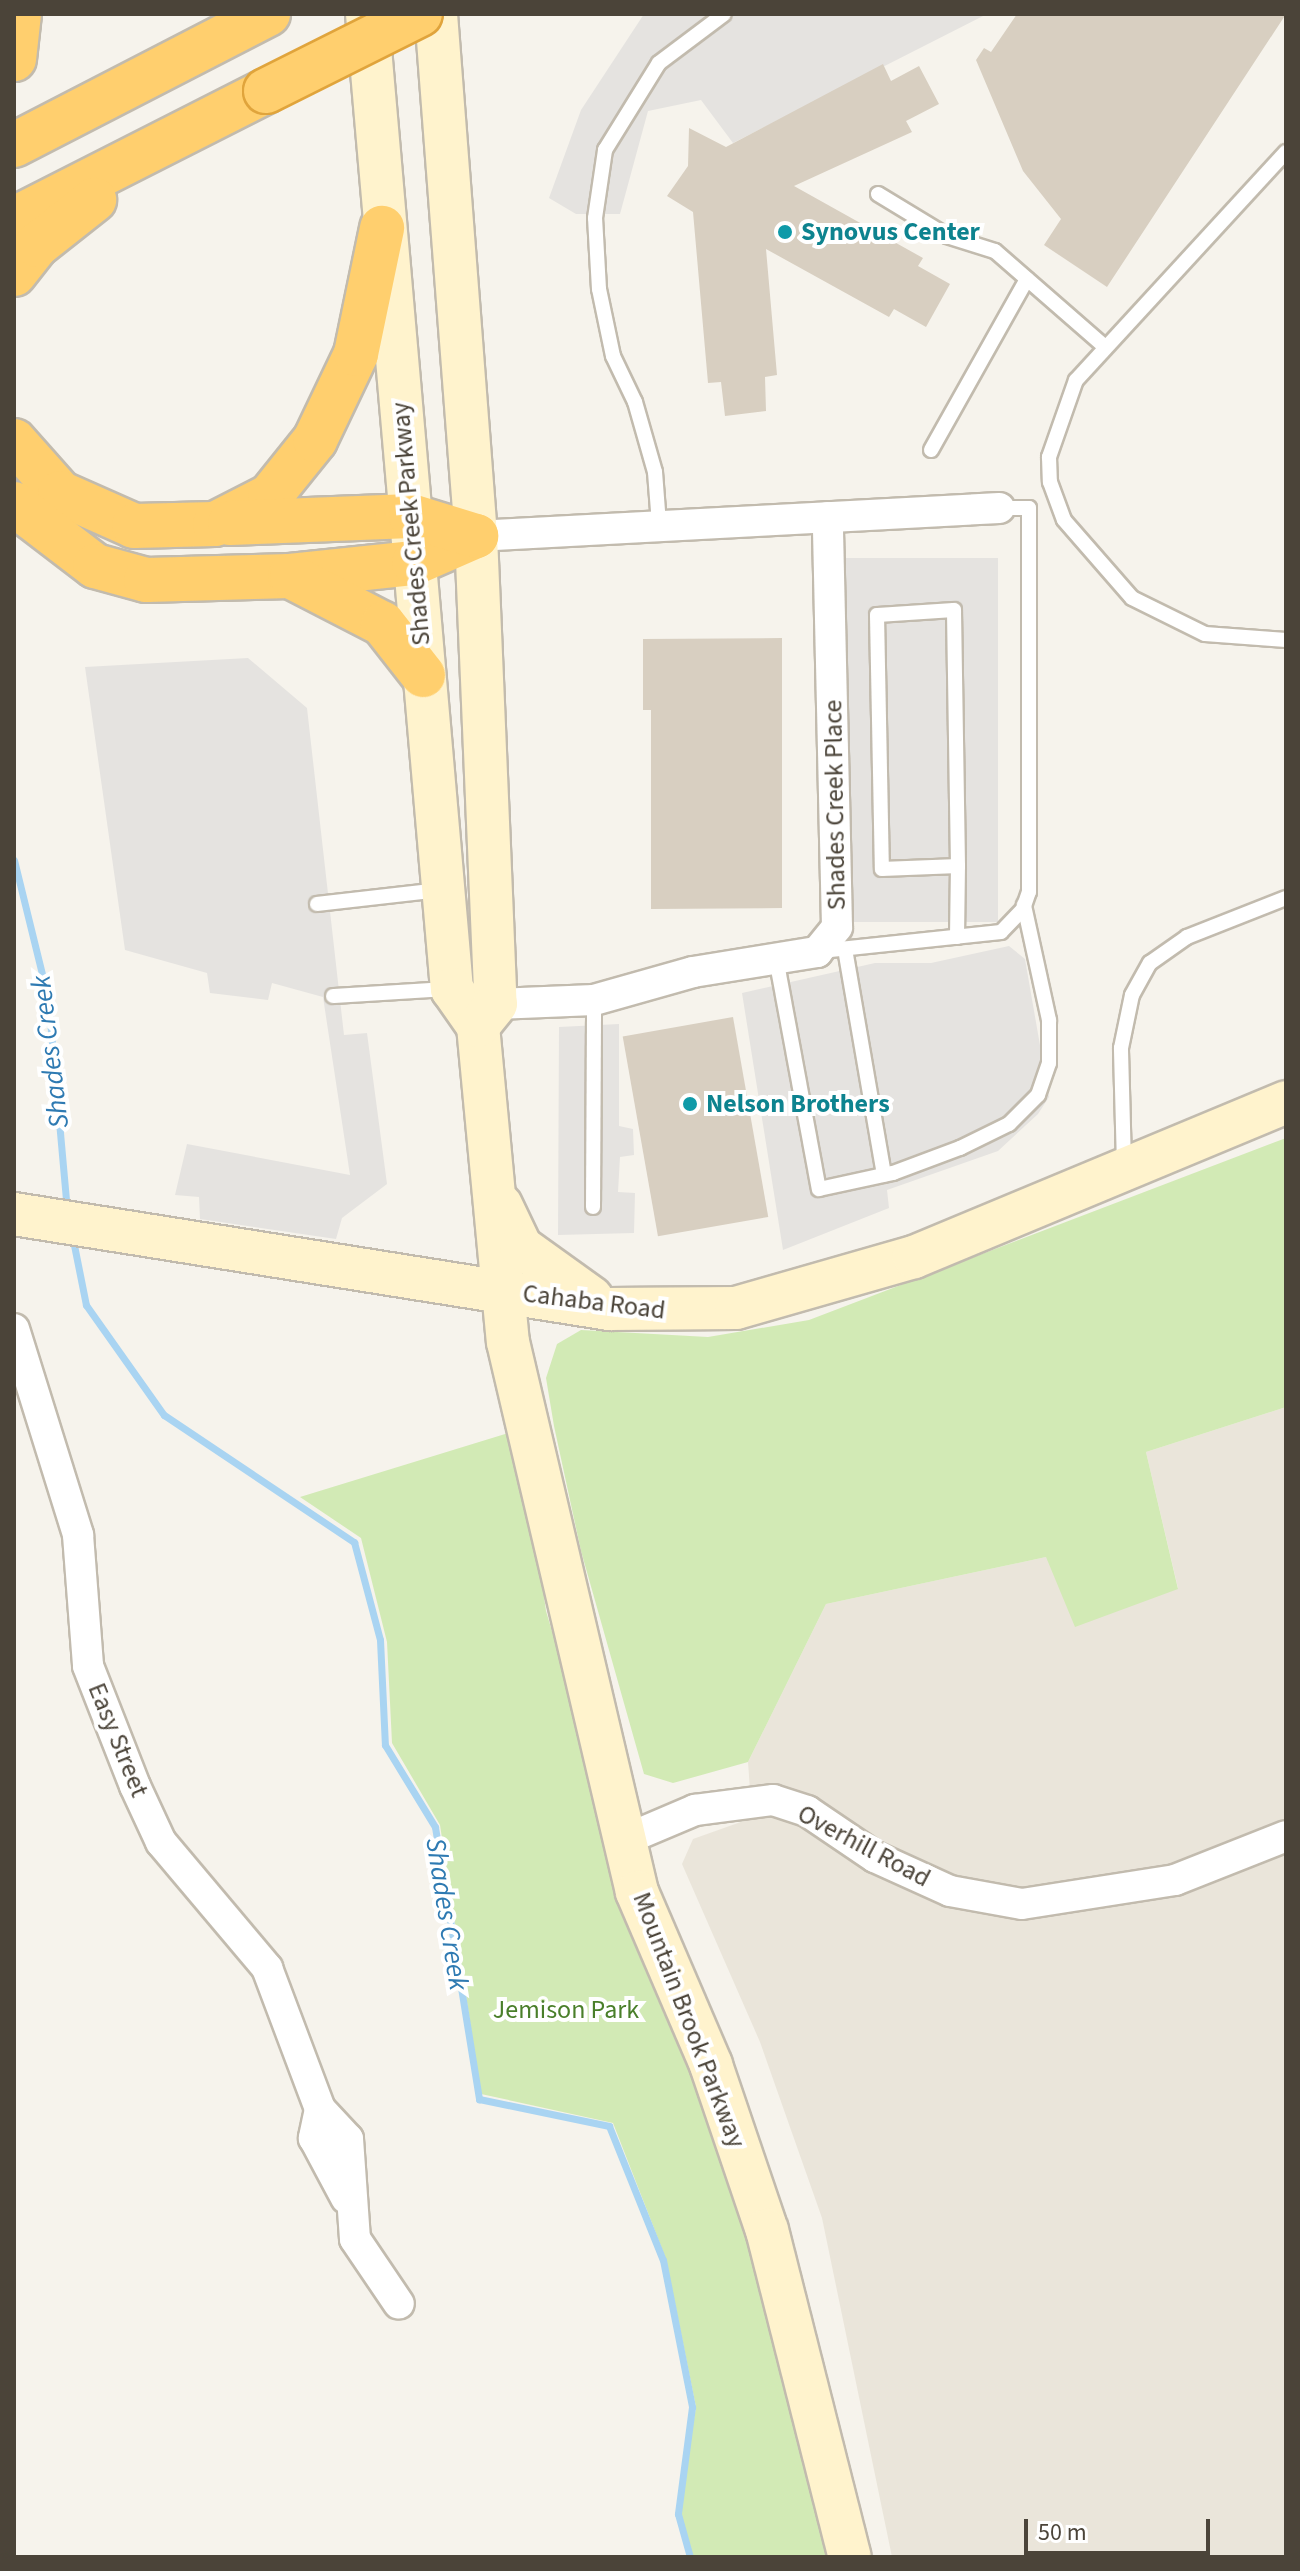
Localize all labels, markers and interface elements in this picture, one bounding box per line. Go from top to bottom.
place label: Synovus Center [801,216,980,248]
marker: Synovus Center [776,223,794,241]
street label: Shades Creek Parkway [385,401,437,647]
street label: Shades Creek Place [818,699,852,911]
water label: Shades Creek [24,974,76,1130]
place label: Nelson Brothers [706,1088,890,1120]
marker: Nelson Brothers [681,1095,699,1113]
street label: Cahaba Road [521,1278,667,1326]
street label: Easy Street [81,1678,155,1802]
street label: Overhill Road [792,1798,936,1894]
water label: Shades Creek [418,1835,476,1993]
street label: Mountain Brook Parkway [626,1888,752,2152]
park label: Jemison Park [493,1994,639,2026]
scale bar [1028,2503,1214,2553]
text: 50 m [1038,2515,1087,2550]

